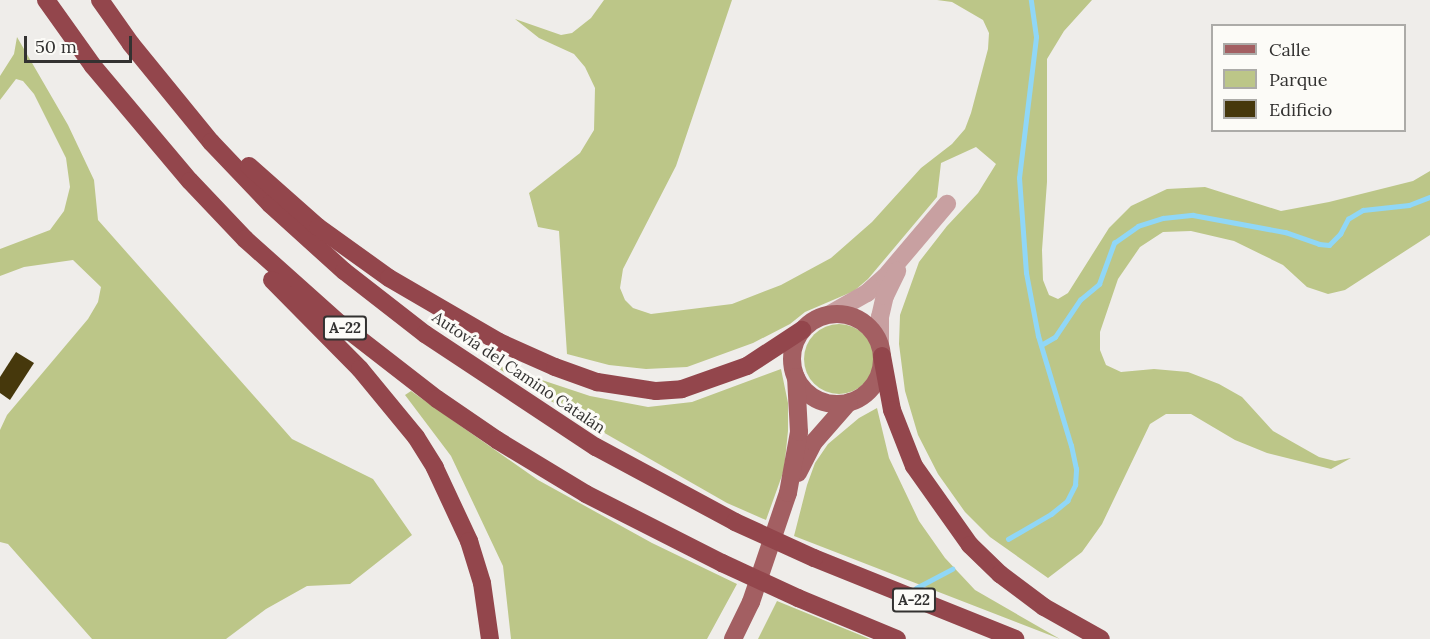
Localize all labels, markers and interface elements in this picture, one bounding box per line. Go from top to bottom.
scale bar [27,24,135,62]
legend [1211,24,1406,132]
text: 50 m [35,35,77,58]
text: Calle [1269,38,1310,61]
text: Parque [1269,68,1328,91]
text: Edificio [1269,98,1332,121]
street label: Autovía del Camino Catalán [429,307,609,437]
road number: A-22 [322,316,368,340]
road number: A-22 [892,588,936,612]

